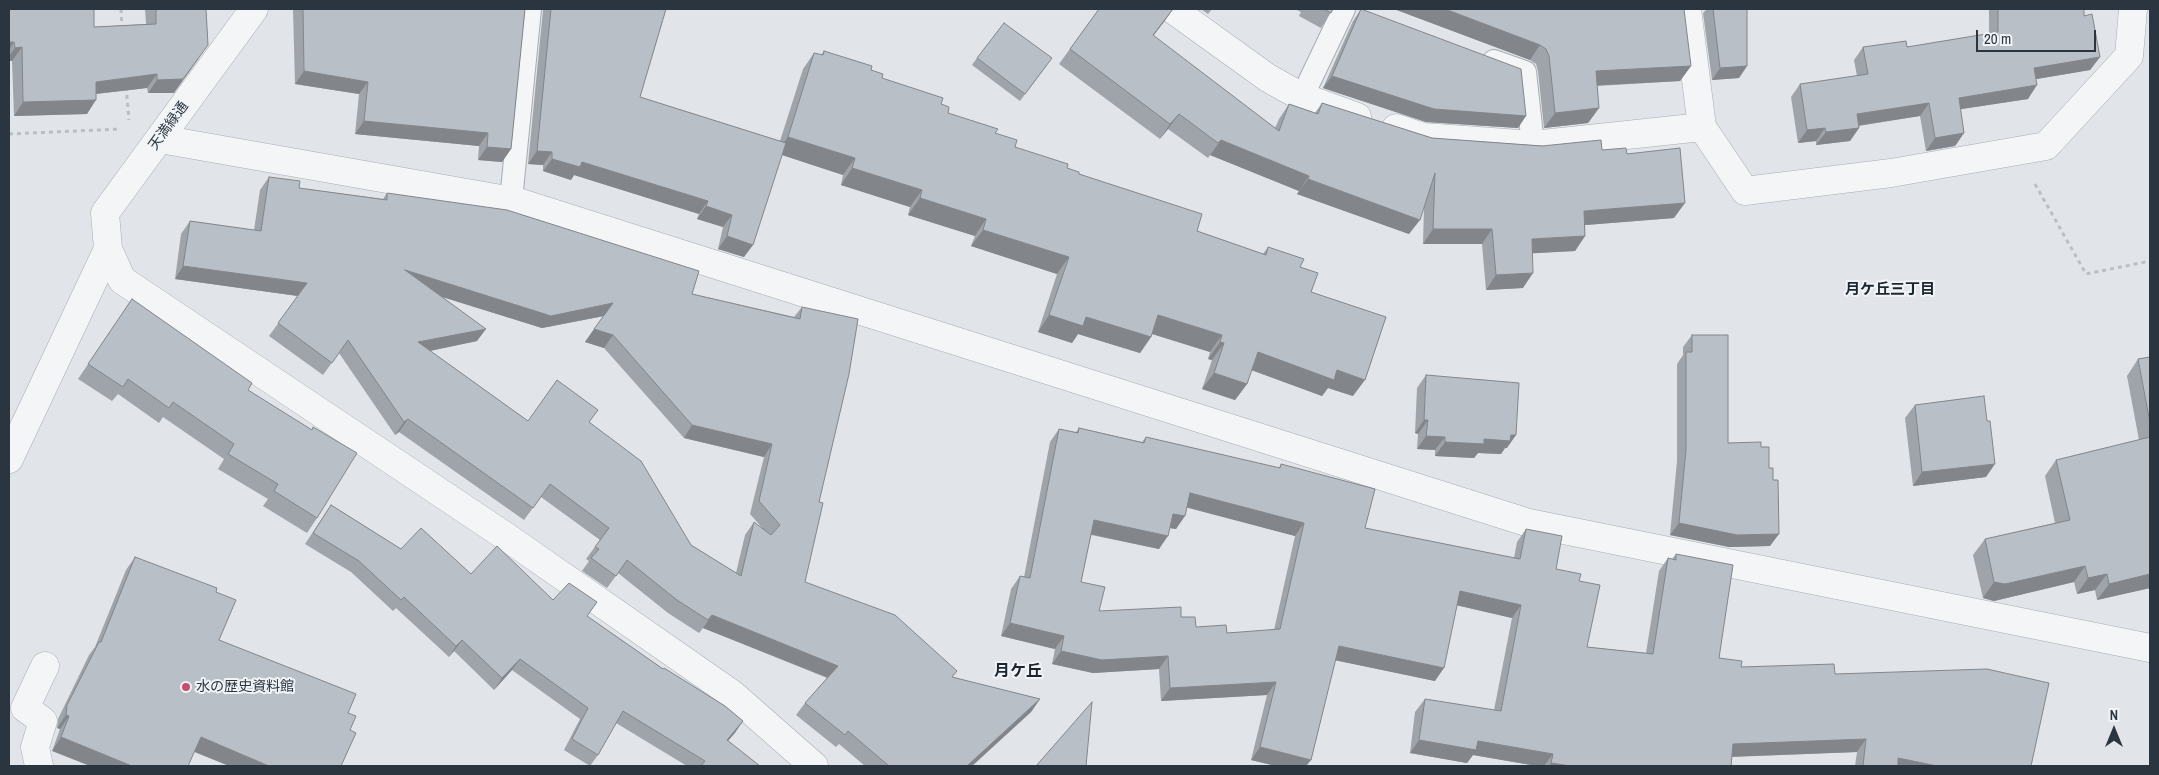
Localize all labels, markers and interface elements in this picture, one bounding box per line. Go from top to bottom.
scale bar [1979,20,2099,52]
text: 20 m [1984,28,2011,49]
street label: 天満緑通 [146,98,192,154]
district label: 月ケ丘三丁目 [1845,281,1935,299]
district label: 月ケ丘 [994,662,1042,682]
place label: 水の歴史資料館 [196,679,294,695]
marker: 水の歴史資料館 [180,681,192,693]
north arrow [2089,705,2139,755]
text: N [2110,706,2118,724]

